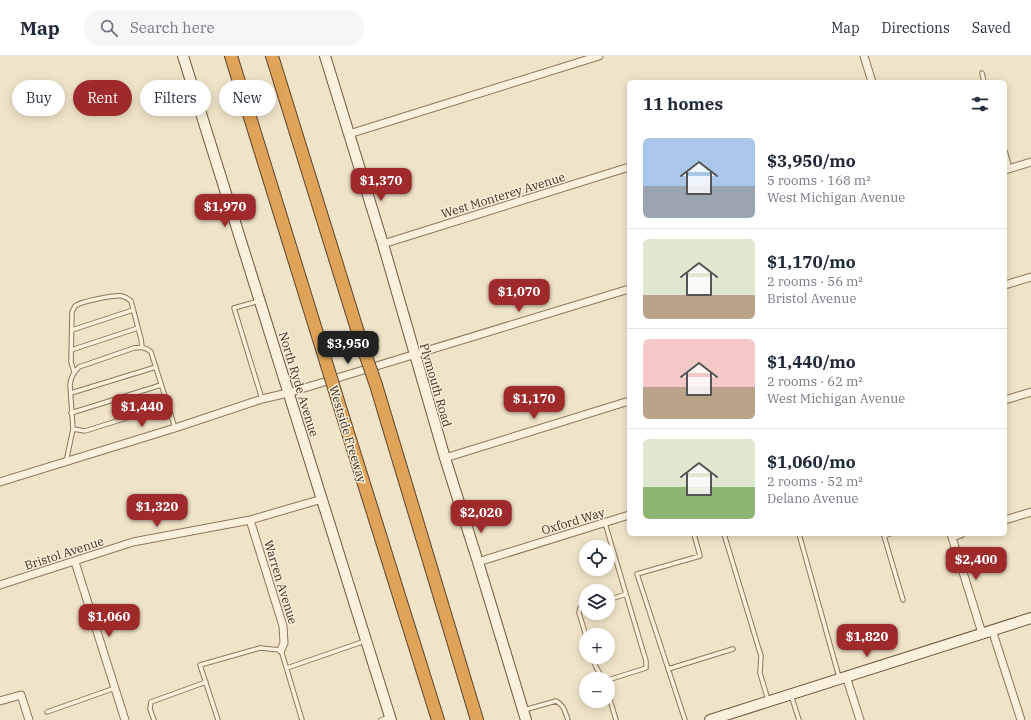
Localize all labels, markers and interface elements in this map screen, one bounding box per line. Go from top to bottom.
search box [84,10,364,46]
text: Map [20,16,60,40]
icon: search [98,17,120,39]
text: Search here [130,18,214,37]
text: Map [831,19,860,37]
text: Directions [882,19,950,37]
text: Saved [972,19,1011,37]
chip: Buy [12,80,65,116]
chip: Rent [73,80,132,116]
chip: Filters [140,80,211,116]
chip: New [219,80,276,116]
text: 11 homes [643,93,723,115]
icon: filters [969,93,991,115]
text: $3,950/mo [767,150,856,172]
icon: home [675,154,723,202]
pin: $1,370 [348,168,414,202]
street label: West Monterey Avenue [439,169,567,221]
text: $1,370 [360,172,402,189]
text: 5 rooms · 168 m² [767,172,871,189]
text: West Michigan Avenue [767,189,905,206]
pin: $1,970 [192,194,258,228]
text: $1,970 [204,198,246,215]
text: $1,170/mo [767,251,856,273]
icon: home [675,255,723,303]
text: 2 rooms · 56 m² [767,273,863,290]
pin: $1,070 [486,279,552,313]
text: $1,070 [498,283,540,300]
text: Bristol Avenue [767,290,856,307]
street label: North Ryde Avenue [276,330,322,438]
pin: $3,950 [315,331,381,365]
text: $3,950 [327,335,369,352]
street label: Plymouth Road [417,341,455,429]
text: $1,440/mo [767,351,856,373]
icon: home [675,355,723,403]
text: 2 rooms · 62 m² [767,373,863,390]
street label: Westside Freeway [326,383,370,485]
pin: $1,170 [501,386,567,420]
text: $1,170 [513,390,555,407]
text: West Michigan Avenue [767,390,905,407]
pin: $1,440 [109,394,175,428]
text: $1,440 [121,398,163,415]
text: $1,060/mo [767,451,856,473]
icon: home [675,455,723,503]
text: 2 rooms · 52 m² [767,473,863,490]
text: Delano Avenue [767,490,859,507]
pin: $1,320 [124,494,190,528]
text: $1,320 [136,498,178,515]
pin: $2,020 [448,500,514,534]
text: $2,020 [460,504,502,521]
street label: Oxford Way [540,504,607,538]
street label: Bristol Avenue [22,533,106,573]
street label: Warren Avenue [261,538,301,626]
map controls [579,540,615,708]
button: locate [579,540,615,576]
pin: $2,400 [943,547,1009,581]
text: $2,400 [955,551,997,568]
button: layers [579,584,615,620]
pin: $1,060 [76,604,142,638]
text: $1,060 [88,608,130,625]
pin: $1,820 [834,624,900,658]
button: + [579,628,615,664]
text: $1,820 [846,628,888,645]
button: − [579,672,615,708]

